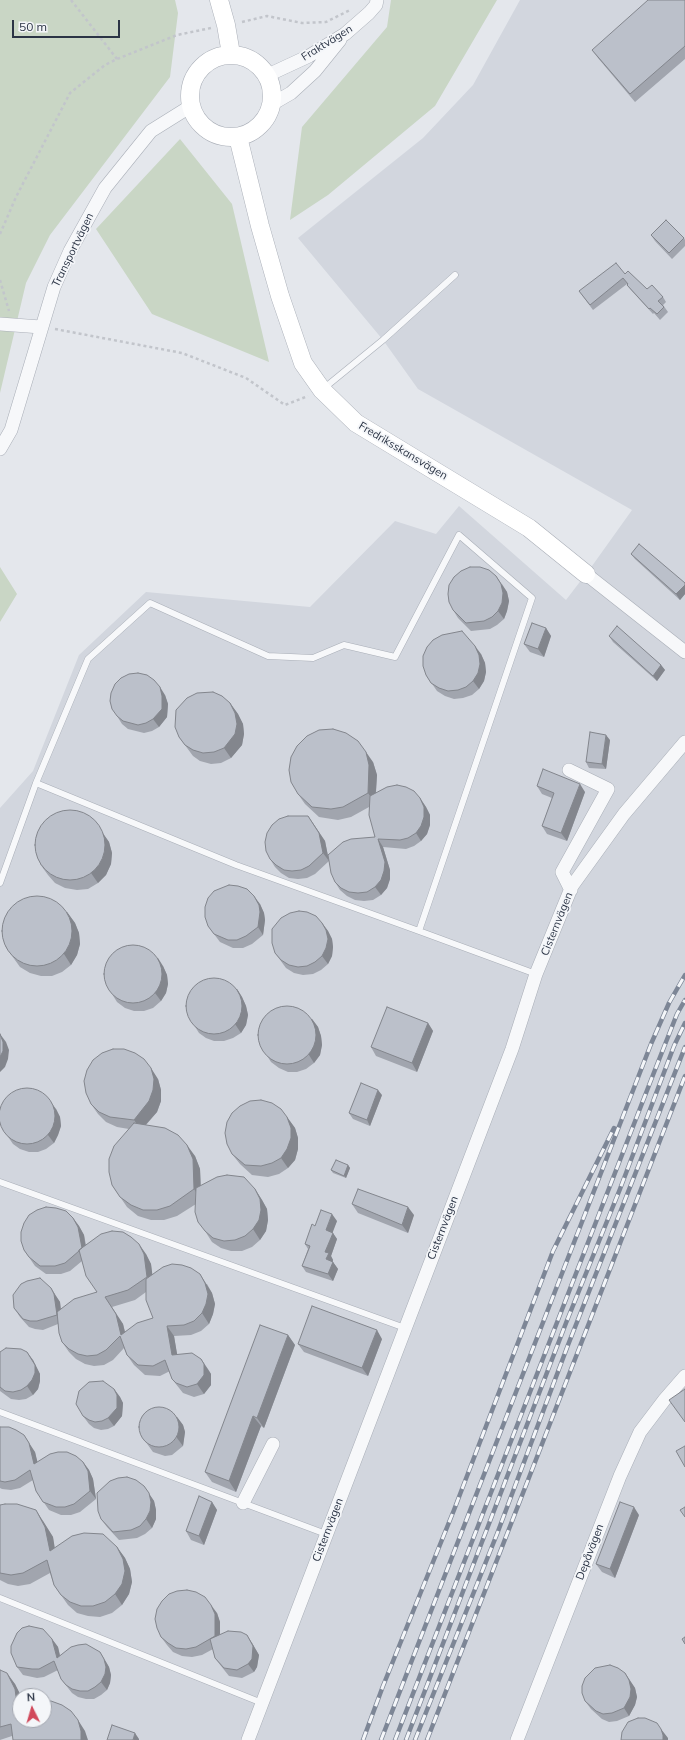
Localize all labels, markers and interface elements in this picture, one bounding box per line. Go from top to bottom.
scale bar [14,12,122,38]
text: 50 m [19,19,47,34]
street label: Fraktvägen [299,22,355,64]
street label: Transportvägen [49,211,97,289]
street label: Fredriksskansvägen [356,419,450,483]
street label: Cisternvägen [538,890,576,958]
street label: Cisternvägen [425,1194,461,1262]
street label: Cisternvägen [310,1496,346,1564]
street label: Depåvägen [573,1522,607,1582]
north arrow [12,1688,52,1728]
text: N [26,1690,36,1704]

